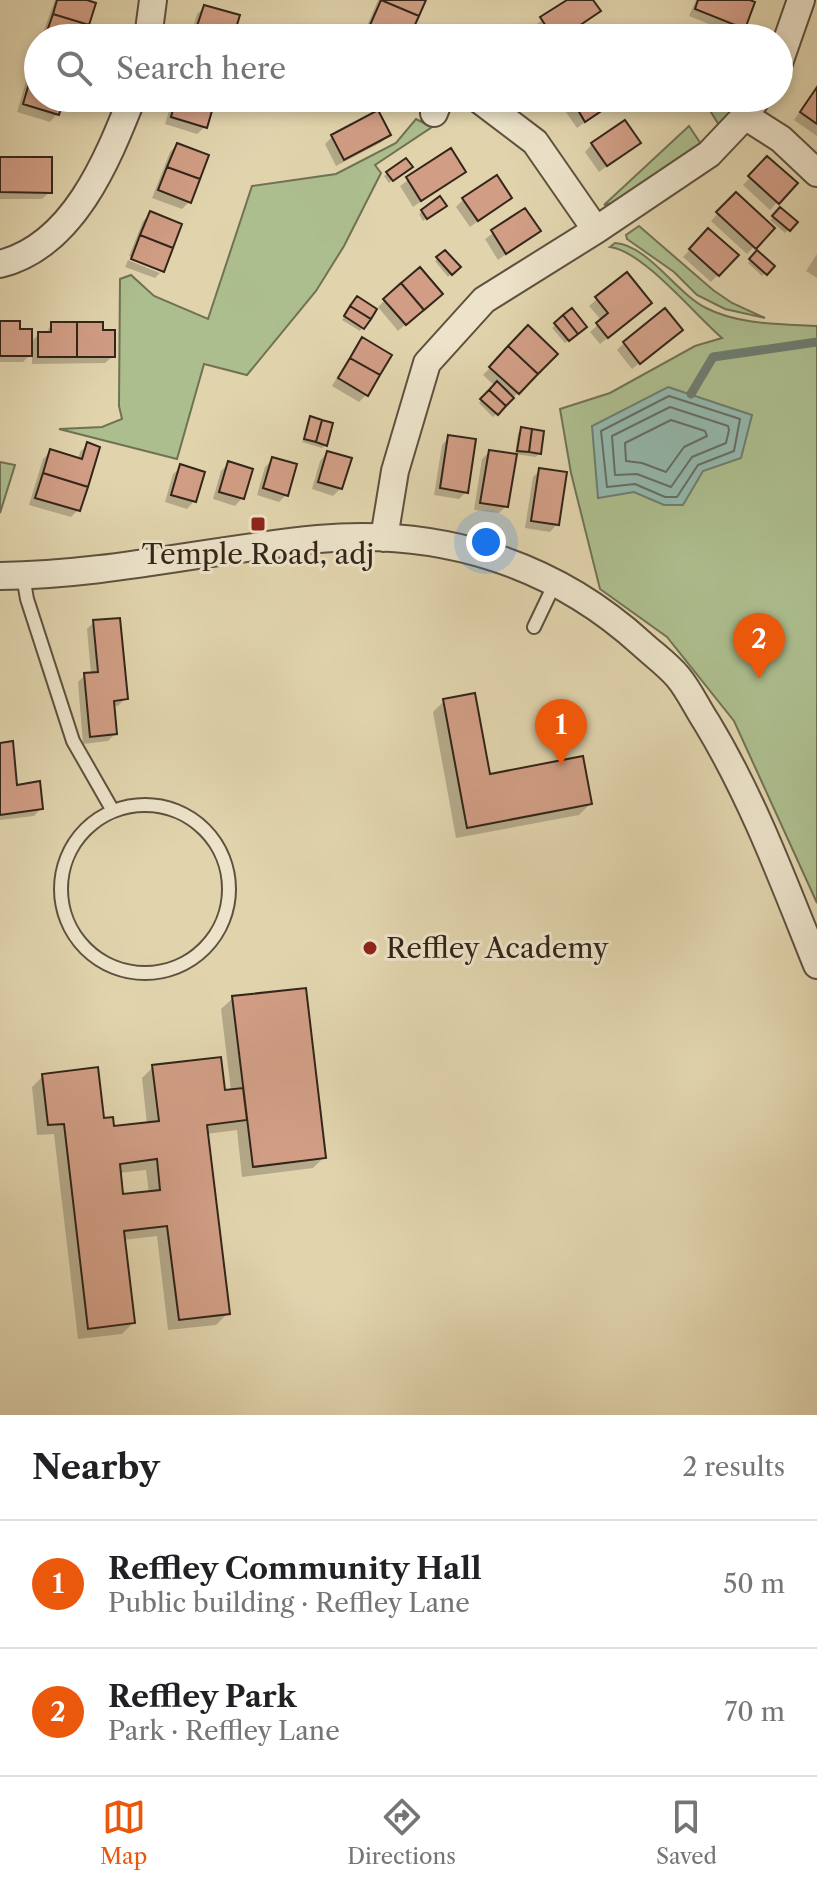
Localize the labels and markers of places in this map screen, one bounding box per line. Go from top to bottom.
marker: Temple Road, adj [249,515,267,533]
place label: Temple Road, adj [142,537,374,571]
pin: 2 [733,613,785,679]
pin: 1 [535,699,587,765]
place label: Reffley Academy [386,931,609,965]
marker: Reffley Academy [361,939,379,957]

